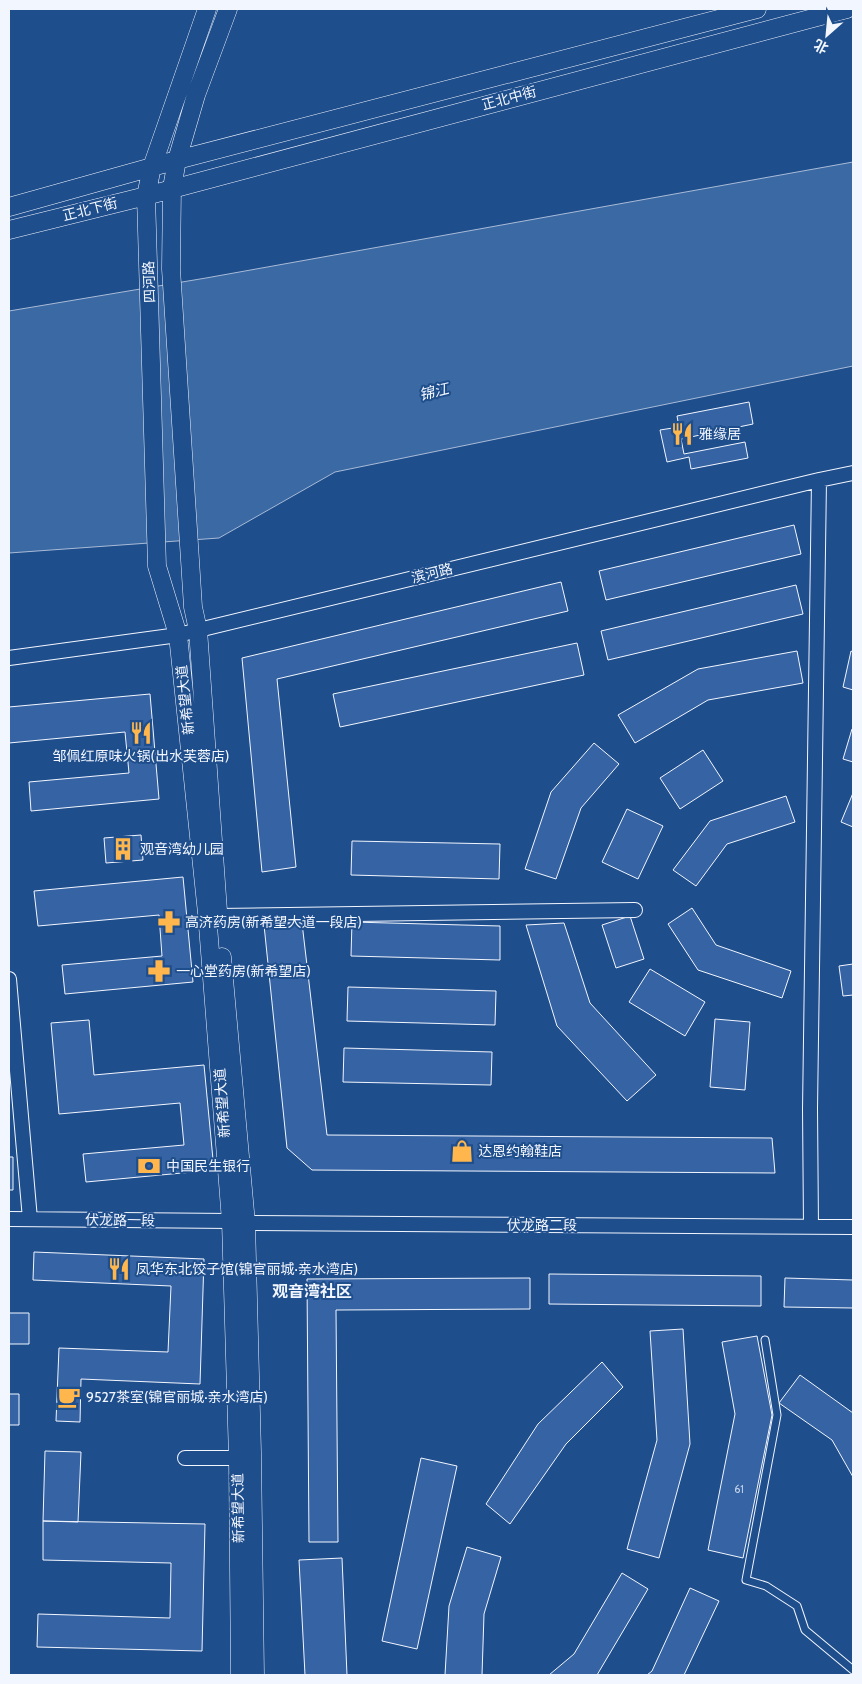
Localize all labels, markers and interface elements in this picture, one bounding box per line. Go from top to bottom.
north arrow [802,10,852,60]
text: 北 [811,35,831,58]
street label: 正北中街 [480,82,538,114]
street label: 正北下街 [61,193,119,225]
street label: 四河路 [139,261,159,303]
water label: 锦江 [417,379,453,404]
restaurant icon: 雅缘居 [669,421,695,447]
place label: 雅缘居 [699,425,741,443]
street label: 滨河路 [409,559,455,587]
street label: 新希望大道 [172,664,198,736]
restaurant icon: 邹佩红原味火锅(出水芙蓉店) [128,720,154,746]
place label: 邹佩红原味火锅(出水芙蓉店) [53,747,229,765]
building icon: 观音湾幼儿园 [110,836,136,862]
place label: 观音湾幼儿园 [140,840,224,858]
pharmacy icon: 高济药房(新希望大道一段店) [156,909,182,935]
place label: 高济药房(新希望大道一段店) [185,913,362,931]
pharmacy icon: 一心堂药房(新希望店) [146,958,172,984]
place label: 一心堂药房(新希望店) [176,962,311,980]
street label: 新希望大道 [211,1067,233,1139]
shop icon: 达恩约翰鞋店 [449,1138,475,1164]
place label: 达恩约翰鞋店 [478,1142,562,1160]
bank icon: 中国民生银行 [136,1153,162,1179]
place label: 中国民生银行 [166,1157,250,1175]
street label: 伏龙路一段 [85,1210,155,1230]
street label: 伏龙路二段 [507,1216,577,1234]
restaurant icon: 凤华东北饺子馆(锦官丽城·亲水湾店) [106,1256,132,1282]
place label: 凤华东北饺子馆(锦官丽城·亲水湾店) [136,1260,358,1278]
district label: 观音湾社区 [272,1282,352,1301]
cafe icon: 9527茶室(锦官丽城·亲水湾店) [56,1384,82,1410]
place label: 9527茶室(锦官丽城·亲水湾店) [86,1388,268,1406]
street label: 新希望大道 [228,1473,248,1543]
house number: 61 [734,1482,744,1496]

